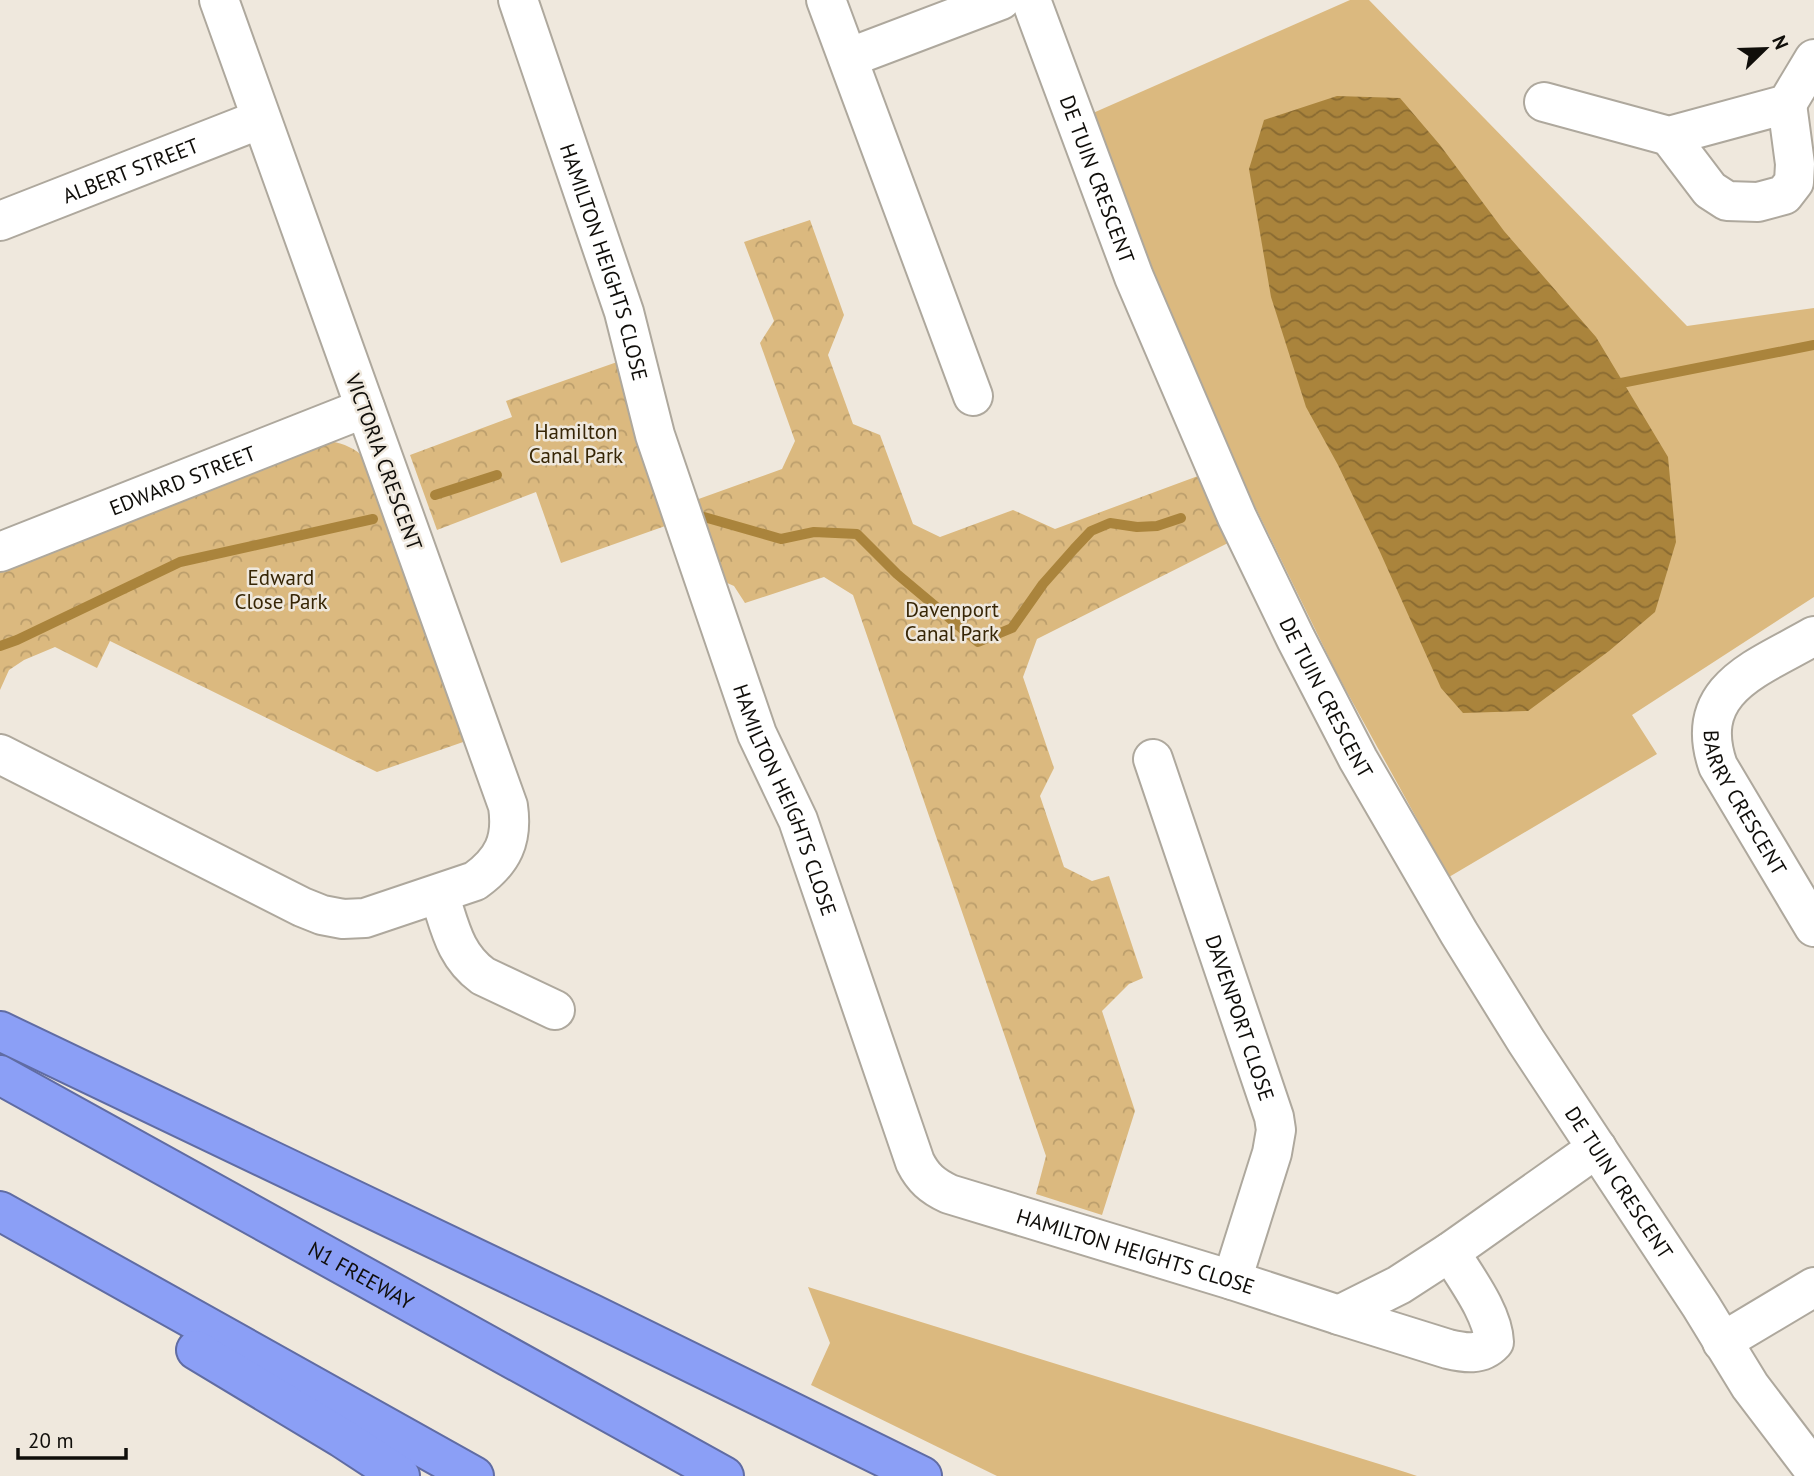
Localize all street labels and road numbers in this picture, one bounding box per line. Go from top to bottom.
street label: DE TUIN CRESCENT [1054,91,1141,267]
street label: ALBERT STREET [58,131,203,209]
street label: HAMILTON HEIGHTS CLOSE [554,140,654,383]
street label: VICTORIA CRESCENT [339,369,429,554]
street label: EDWARD STREET [105,439,260,521]
street label: DE TUIN CRESCENT [1274,613,1380,783]
street label: HAMILTON HEIGHTS CLOSE [727,680,843,919]
street label: BARRY CRESCENT [1698,729,1793,880]
street label: DAVENPORT CLOSE [1200,931,1281,1104]
street label: DE TUIN CRESCENT [1559,1101,1680,1264]
street label: HAMILTON HEIGHTS CLOSE [1014,1202,1258,1300]
street label: N1 FREEWAY [304,1235,419,1315]

